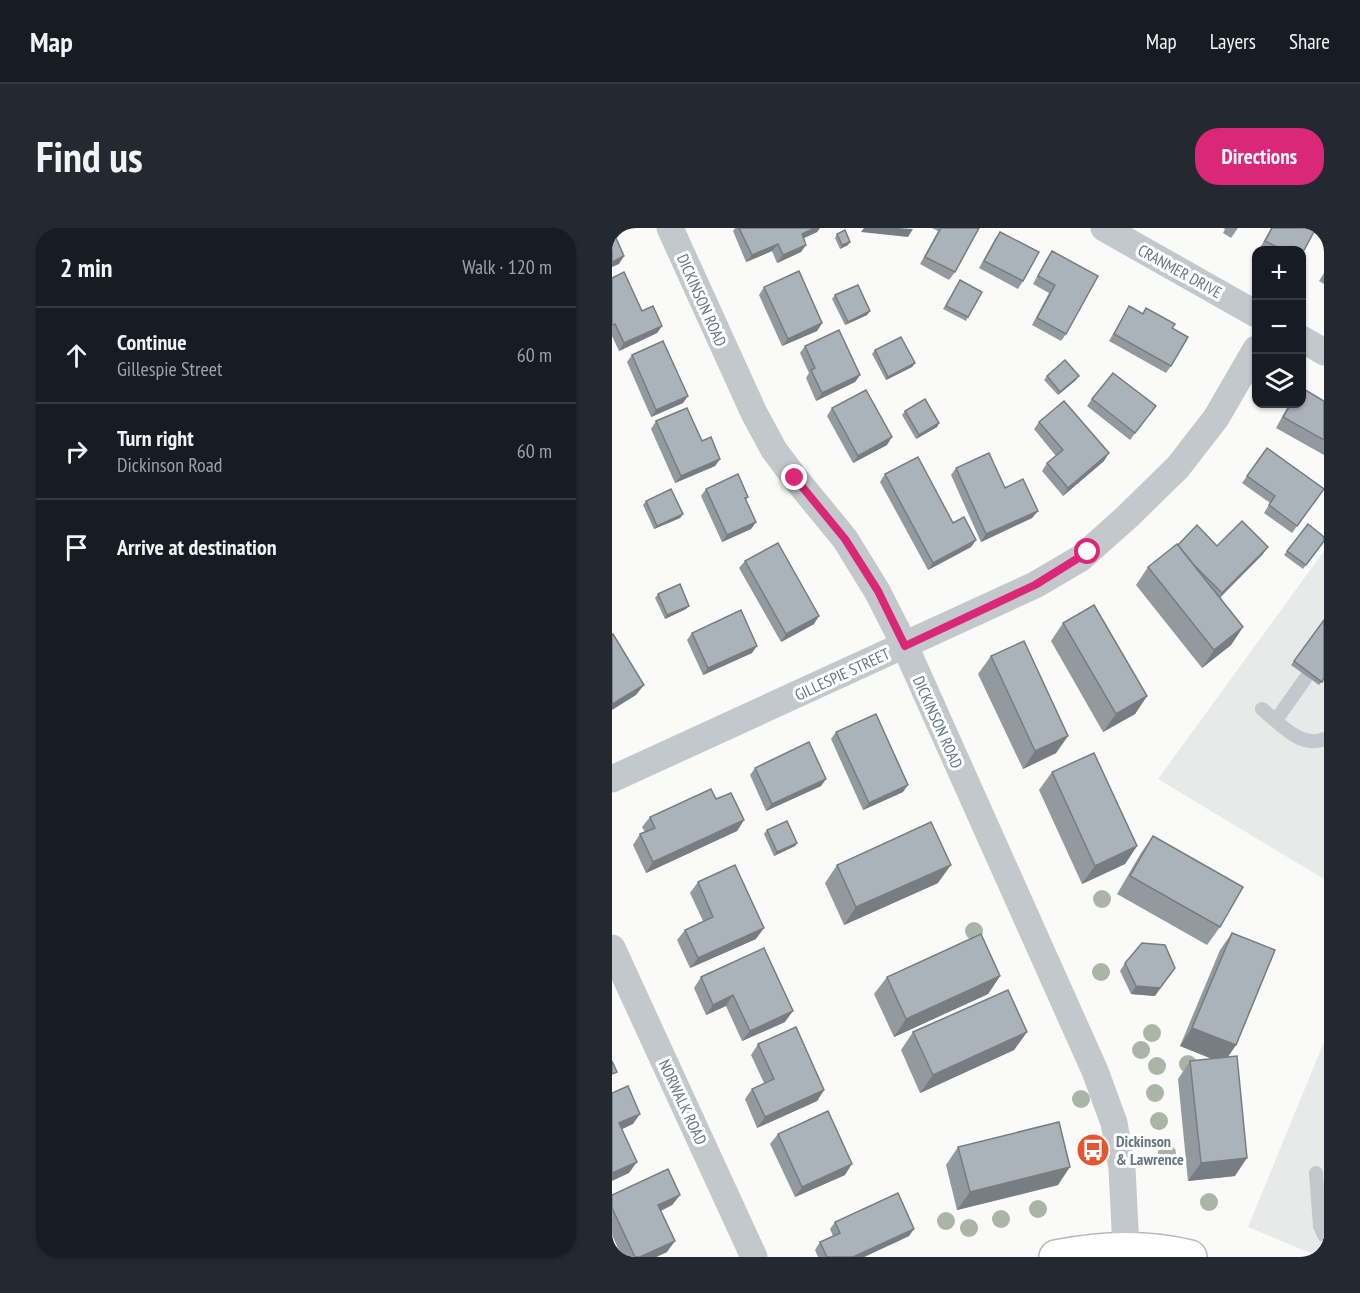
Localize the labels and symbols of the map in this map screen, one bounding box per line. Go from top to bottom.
street label: CRANMER DRIVE [1134,240,1226,302]
street label: DICKINSON ROAD [673,251,731,349]
route end [781,464,807,490]
route start [1074,538,1100,564]
street label: GILLESPIE STREET [791,643,893,705]
street label: DICKINSON ROAD [909,673,967,771]
street label: NORWALK ROAD [655,1056,711,1148]
place label: Dickinson & Lawrence [1116,1131,1184,1169]
bus stop icon: Dickinson & Lawrence [1075,1132,1111,1168]

